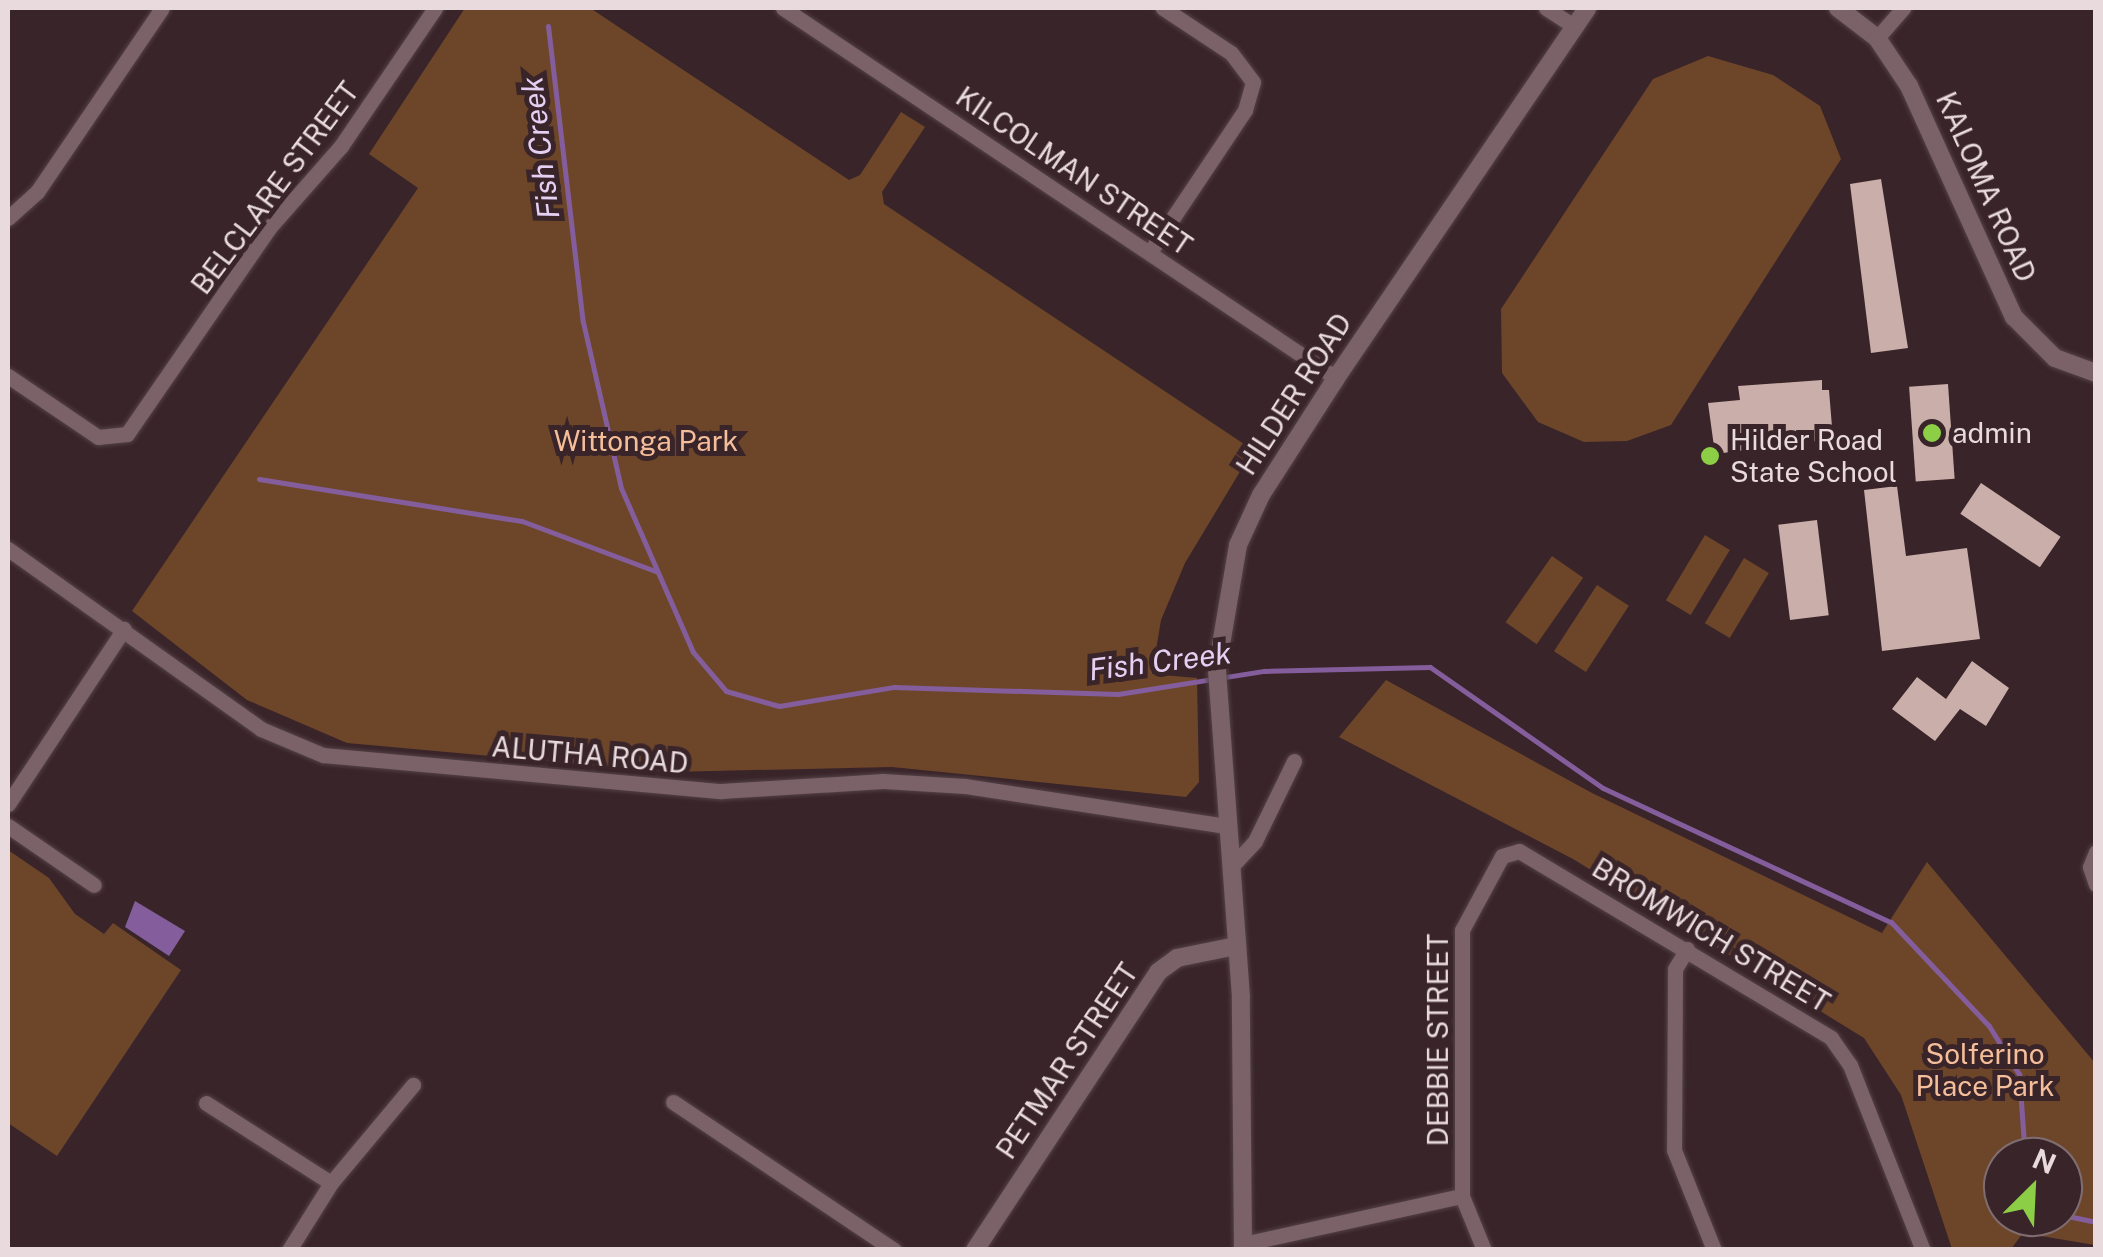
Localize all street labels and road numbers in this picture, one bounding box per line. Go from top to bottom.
street label: BELCLARE STREET [184,75,366,301]
street label: KILCOLMAN STREET [950,80,1198,262]
street label: KALOMA ROAD [1929,87,2043,287]
street label: HILDER ROAD [1229,307,1359,481]
street label: ALUTHA ROAD [490,730,690,780]
street label: BROMWICH STREET [1586,851,1836,1019]
street label: DEBBIE STREET [1421,934,1455,1146]
street label: PETMAR STREET [989,957,1145,1165]

